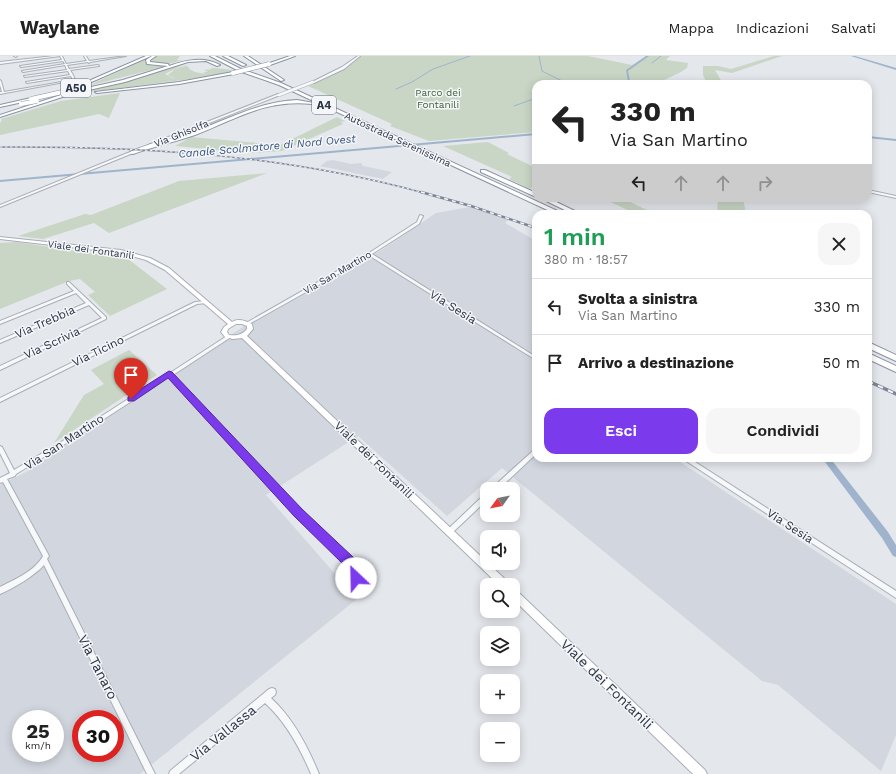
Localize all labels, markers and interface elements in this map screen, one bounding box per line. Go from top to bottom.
text: Waylane [20,16,99,39]
text: Mappa [669,20,714,36]
text: Indicazioni [736,20,809,36]
text: Salvati [831,20,876,36]
road number: A50 [61,79,91,97]
park label: Parco dei Fontanili [415,87,461,110]
text: 330 m [610,95,696,128]
road number: A4 [312,96,336,114]
icon: left [544,96,596,148]
street label: Autostrada Serenissima [343,110,453,169]
street label: Via Ghisolfa [152,117,210,149]
text: Via San Martino [610,129,748,150]
water label: Canale Scolmatore di Nord Ovest [178,132,357,161]
icon: left [628,172,650,194]
icon: ahead [670,172,692,194]
icon: ahead [712,172,734,194]
icon: right [754,172,776,194]
text: 1 min [544,223,606,251]
button: close [818,223,860,265]
street label: Viale dei Fontanili [47,238,135,261]
street label: Via San Martino [301,249,373,296]
text: 380 m · 18:57 [544,252,628,267]
street label: Via Sesia [427,287,479,327]
text: Svolta a sinistra [578,290,698,308]
icon: left [544,296,566,318]
text: 330 m [814,298,860,316]
street label: Via Trebbia [13,302,77,341]
text: Via San Martino [578,308,677,323]
street label: Via Scrivia [22,324,82,362]
street label: Via Ticino [70,332,126,370]
icon: arrive [544,352,566,374]
text: Arrivo a destinazione [578,354,734,372]
text: 50 m [823,354,860,372]
pin [114,358,148,399]
icon: arrive [120,364,142,386]
button: Esci [544,408,698,454]
button: Condividi [706,408,860,454]
street label: Via San Martino [22,411,106,473]
street label: Viale dei Fontanili [331,419,417,501]
north arrow [480,482,520,522]
map controls [480,482,520,762]
street label: Via Sesia [764,506,816,546]
button: sound [480,530,520,570]
position arrow [335,557,377,599]
button: search [480,578,520,618]
button: layers [480,626,520,666]
street label: Via Tanaro [75,632,121,702]
street label: Viale dei Fontanili [558,636,656,732]
button: + [480,674,520,714]
street label: Via Vallassa [187,702,259,764]
speed limit sign: 30 [72,710,124,762]
text: 25 [26,719,50,743]
button: − [480,722,520,762]
text: km/h [25,740,51,751]

